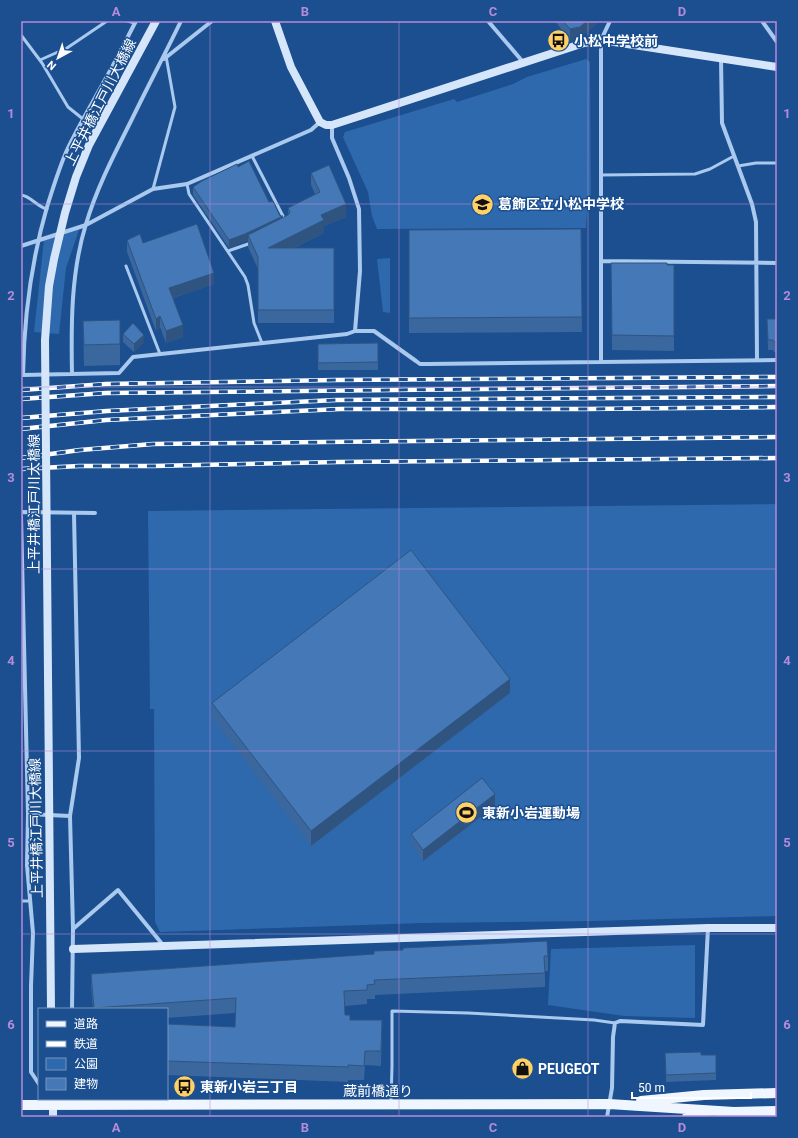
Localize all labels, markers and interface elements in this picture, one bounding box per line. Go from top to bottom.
text: A [112,4,121,19]
text: B [301,4,309,19]
text: C [489,4,498,19]
text: D [678,4,686,19]
bus stop icon: 小松中学校前 [545,28,571,54]
place label: 小松中学校前 [574,33,658,49]
street label: 上平井橋江戸川大橋線 [61,36,139,168]
north arrow [38,38,78,78]
text: N [45,58,59,73]
text: 1 [7,106,15,121]
text: 1 [783,106,791,121]
school or university icon: 葛飾区立小松中学校 [470,191,496,217]
place label: 葛飾区立小松中学校 [498,196,624,212]
text: 2 [7,288,15,303]
text: 2 [783,288,791,303]
street label: 上平井橋江戸川大橋線 [26,434,42,574]
text: 3 [7,470,15,485]
text: 3 [783,470,791,485]
text: 4 [7,653,15,668]
text: 4 [783,653,791,668]
street label: 上平井橋江戸川大橋線 [27,758,45,898]
sports icon: 東新小岩運動場 [453,800,479,826]
place label: 東新小岩運動場 [482,805,580,821]
text: 5 [7,835,15,850]
text: 5 [783,835,791,850]
legend [38,1008,168,1100]
text: 6 [7,1017,15,1032]
text: 道路 [74,1017,98,1031]
text: 6 [783,1017,791,1032]
text: 鉄道 [74,1037,98,1051]
shop icon: PEUGEOT [510,1056,536,1082]
text: 公園 [74,1057,98,1071]
place label: PEUGEOT [538,1061,600,1077]
bus stop icon: 東新小岩三丁目 [172,1074,198,1100]
scale bar [632,1074,751,1100]
text: 建物 [74,1077,98,1091]
place label: 東新小岩三丁目 [200,1079,298,1095]
text: 50 m [638,1081,665,1095]
street label: 蔵前橋通り [343,1083,413,1099]
text: A [112,1120,121,1135]
text: B [301,1120,309,1135]
text: C [489,1120,498,1135]
text: D [678,1120,686,1135]

